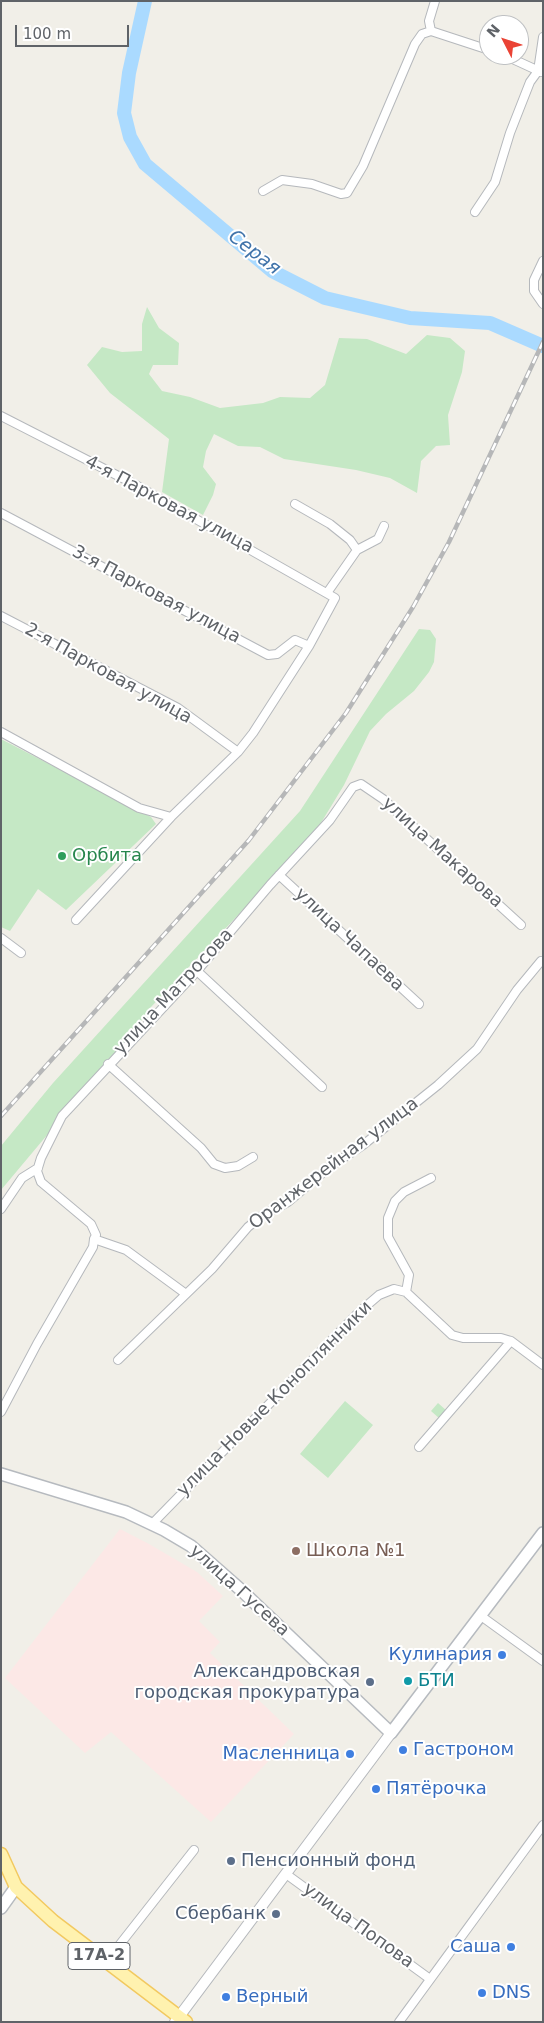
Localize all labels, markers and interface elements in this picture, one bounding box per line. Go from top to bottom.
scale bar [18,15,131,47]
north arrow [479,15,529,65]
text: N [484,21,503,40]
text: 100 m [23,25,71,43]
water label: Серая [223,226,285,280]
street label: 4-я Парковая улица [81,451,257,559]
street label: 3-я Парковая улица [68,541,244,649]
street label: 2-я Парковая улица [21,619,195,729]
street label: улица Макарова [377,793,507,913]
place label: Орбита [72,845,142,867]
marker: Орбита [56,850,68,862]
street label: улица Чапаева [290,884,408,996]
street label: улица Матросова [110,924,238,1060]
street label: Оранжерейная улица [245,1093,423,1235]
street label: улица Новые Коноплянники [173,1297,377,1501]
street label: улица Гусева [185,1540,293,1642]
place label: Школа №1 [306,1540,406,1562]
marker: Школа №1 [290,1545,302,1557]
place label: Кулинария [389,1644,492,1666]
marker: Кулинария [496,1649,508,1661]
place label: Александровская городская прокуратура [135,1661,360,1704]
place label: БТИ [418,1670,455,1692]
marker: БТИ [402,1675,414,1687]
marker: Александровская городская прокуратура [364,1676,376,1688]
place label: Гастроном [413,1739,514,1761]
place label: Масленница [222,1743,340,1765]
marker: Гастроном [397,1744,409,1756]
marker: Масленница [344,1748,356,1760]
place label: Пятёрочка [386,1778,487,1800]
marker: Пятёрочка [370,1783,382,1795]
place label: Пенсионный фонд [241,1850,416,1872]
marker: Пенсионный фонд [225,1855,237,1867]
street label: улица Попова [298,1879,418,1973]
place label: Сбербанк [175,1903,266,1925]
marker: Сбербанк [270,1908,282,1920]
place label: Саша [450,1936,501,1958]
marker: Саша [505,1941,517,1953]
road number: 17А-2 [68,1942,130,1970]
place label: DNS [492,1982,531,2004]
place label: Верный [236,1986,309,2008]
marker: DNS [476,1987,488,1999]
marker: Верный [220,1991,232,2003]

